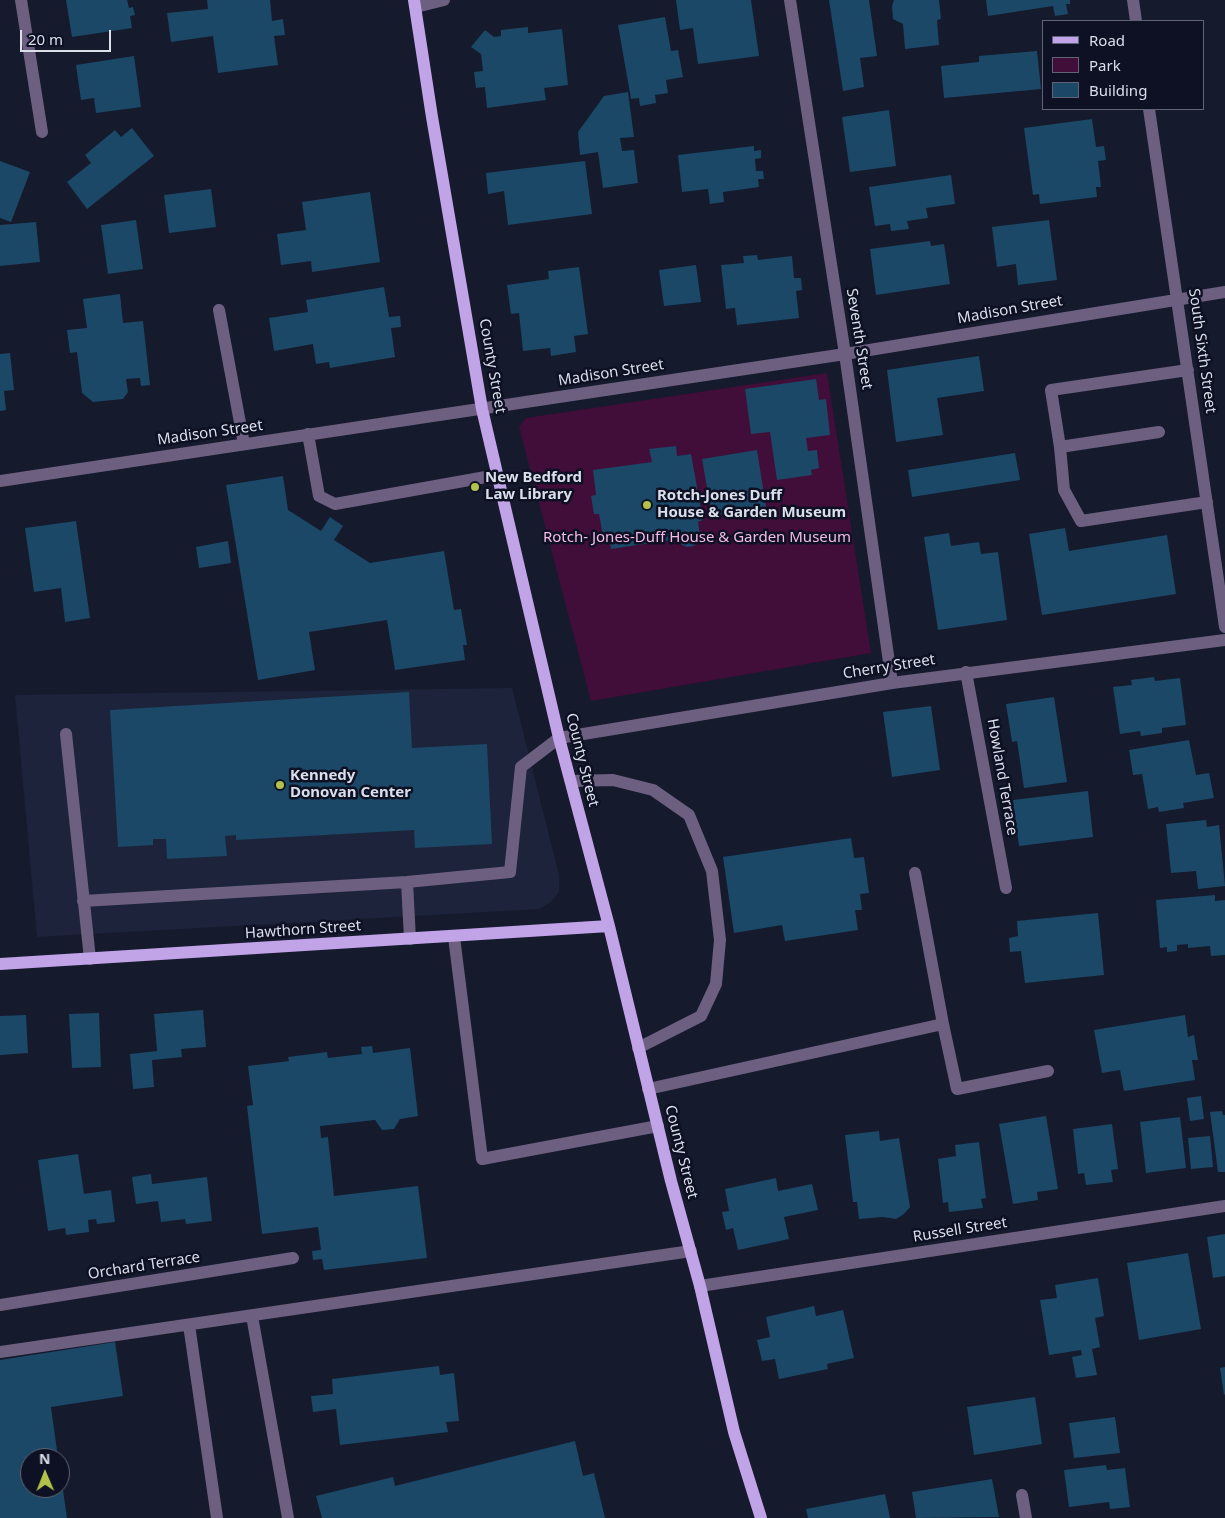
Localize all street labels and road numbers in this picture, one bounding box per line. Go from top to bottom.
street label: Seventh Street [842,287,876,391]
street label: South Sixth Street [1184,288,1220,414]
street label: Madison Street [956,292,1064,328]
street label: County Street [475,317,509,415]
street label: Madison Street [557,356,665,390]
street label: Madison Street [156,417,264,449]
street label: Cherry Street [842,651,936,683]
street label: County Street [562,711,602,809]
street label: Howland Terrace [983,717,1021,837]
street label: Hawthorn Street [244,917,362,943]
street label: County Street [661,1103,701,1201]
street label: Russell Street [912,1214,1008,1246]
street label: Orchard Terrace [87,1248,201,1284]

